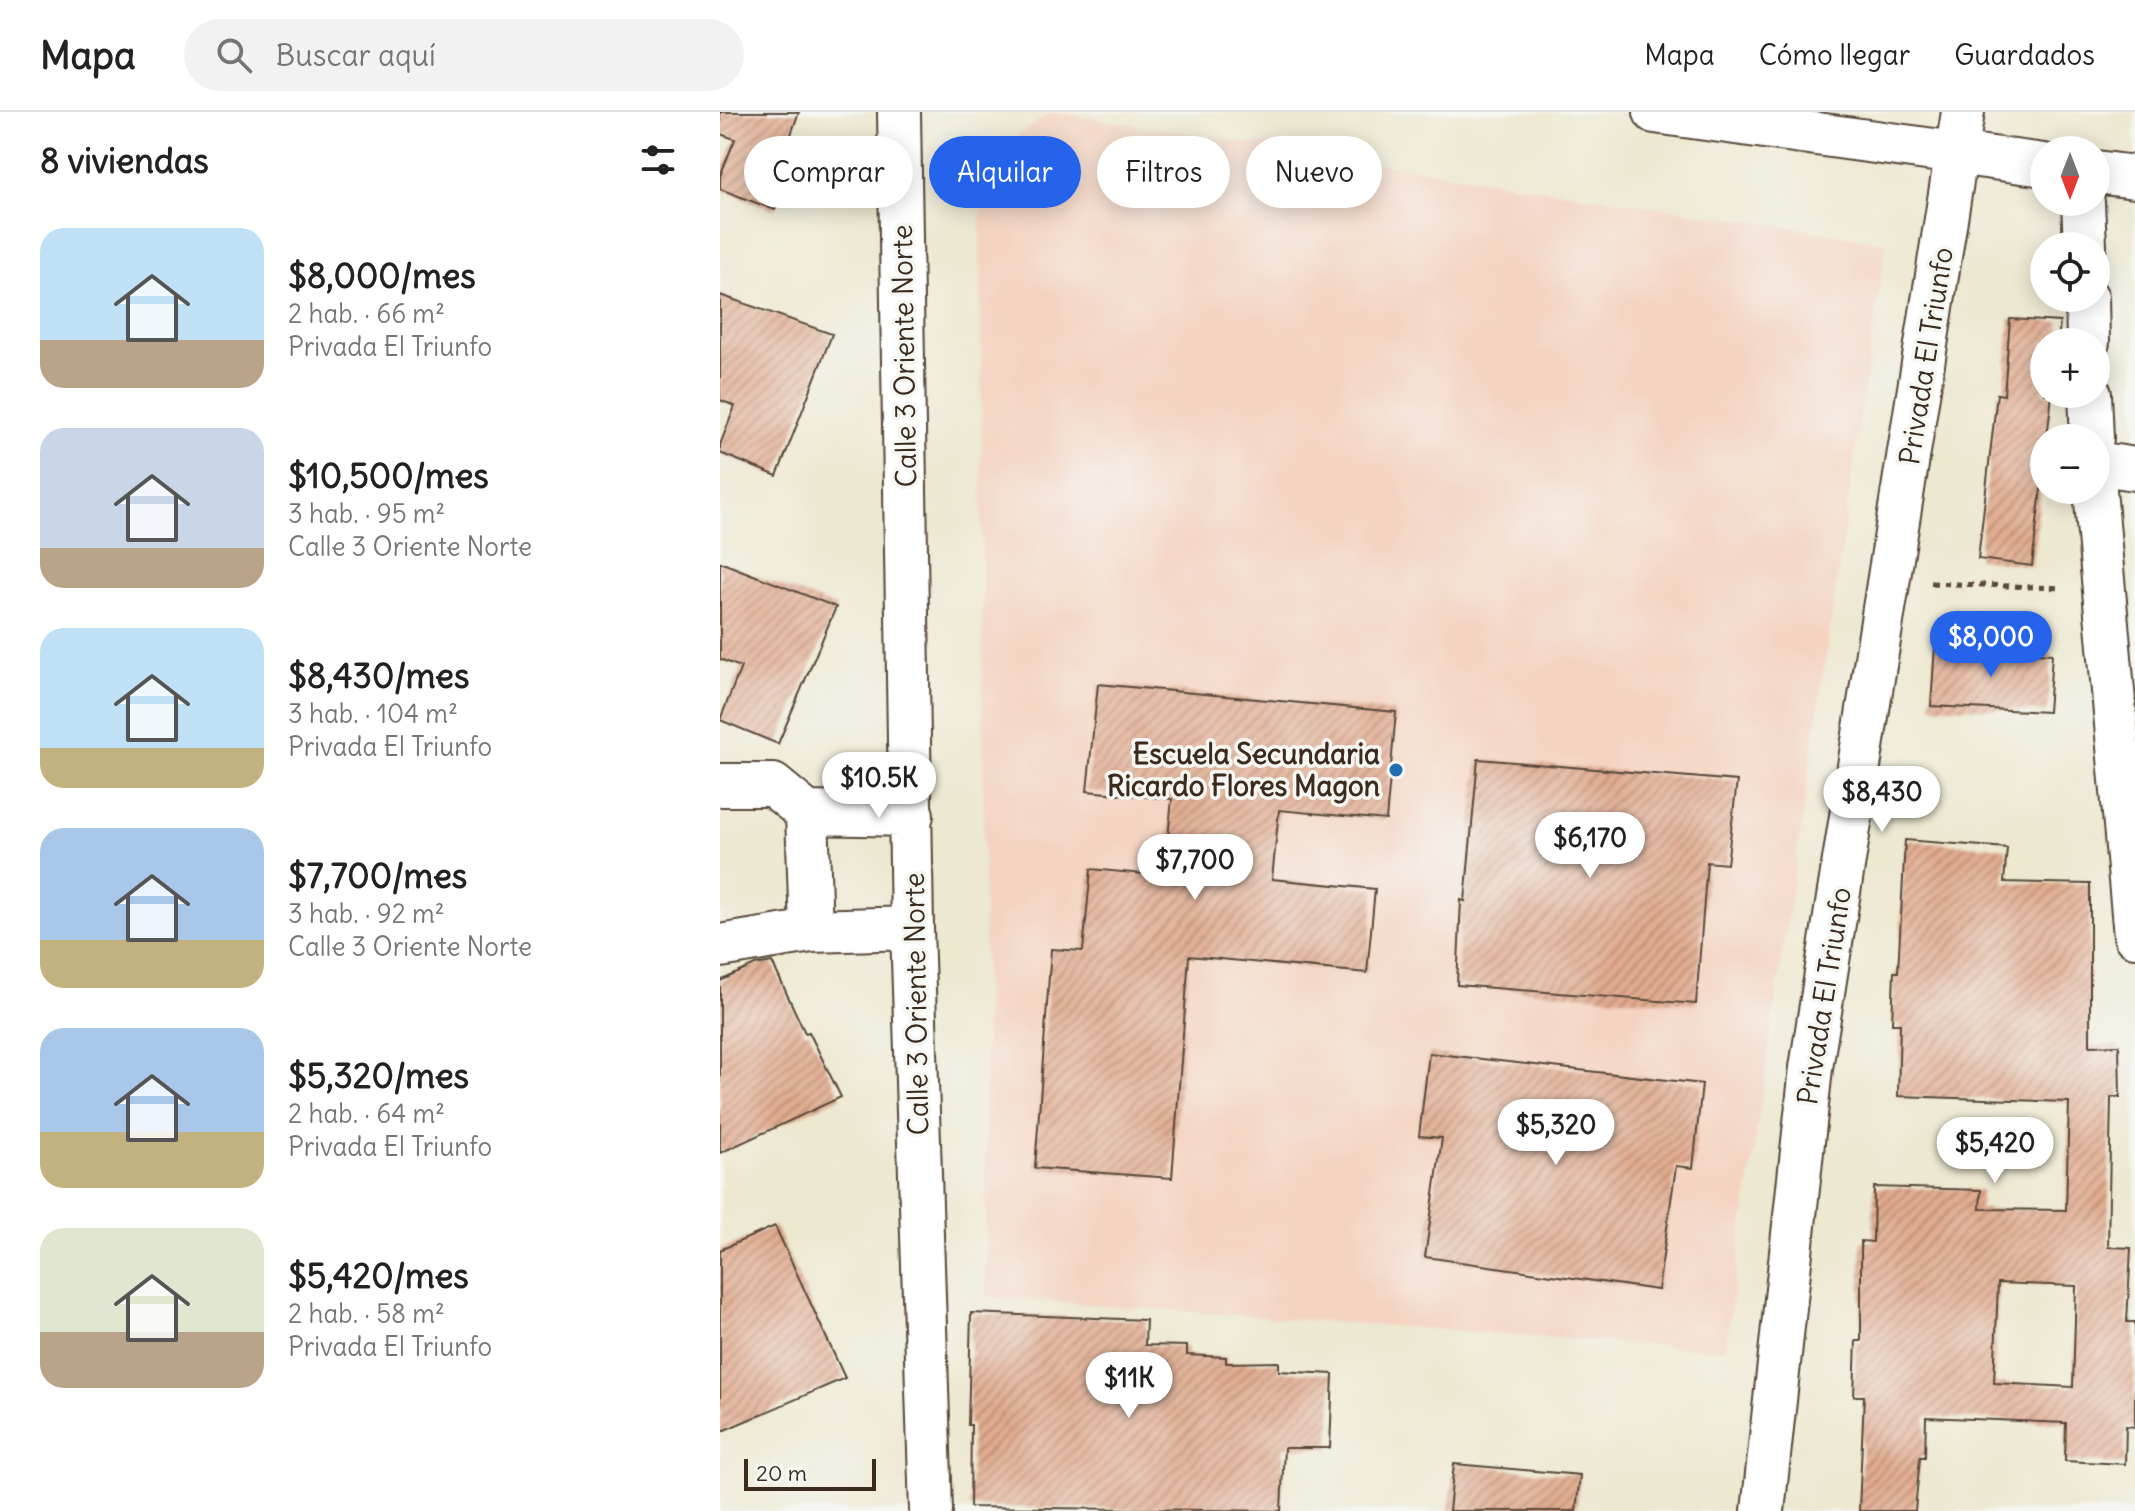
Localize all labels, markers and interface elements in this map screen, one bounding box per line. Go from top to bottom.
search box [184,19,744,91]
text: Mapa [40,32,136,79]
icon: search [212,33,256,77]
text: Buscar aquí [276,36,436,74]
text: Mapa [1644,37,1715,73]
text: Cómo llegar [1759,37,1910,73]
text: Guardados [1954,37,2095,73]
chip: Comprar [744,136,913,208]
chip: Alquilar [929,136,1081,208]
chip: Filtros [1097,136,1230,208]
chip: Nuevo [1246,136,1382,208]
north arrow [2030,136,2110,216]
map controls [2030,136,2110,504]
icon: filters [636,138,680,182]
text: 8 viviendas [40,139,209,182]
street label: Calle 3 Oriente Norte [884,224,924,488]
button: locate [2030,232,2110,312]
street label: Privada El Triunfo [1891,245,1961,467]
text: $8,000/mes [288,254,476,297]
icon: home [104,260,200,356]
text: 2 hab. · 66 m² [288,297,445,330]
button: + [2030,328,2110,408]
text: Privada El Triunfo [288,330,492,363]
button: − [2030,424,2110,504]
text: $10,500/mes [288,454,489,497]
icon: home [104,460,200,556]
text: 3 hab. · 95 m² [288,497,445,530]
text: Calle 3 Oriente Norte [288,530,532,563]
pin: $8,000 [1926,611,2056,679]
text: $8,000 [1948,620,2034,653]
text: $8,430/mes [288,654,469,697]
icon: home [104,660,200,756]
text: 3 hab. · 104 m² [288,697,458,730]
text: Privada El Triunfo [288,730,492,763]
place label: Escuela Secundaria Ricardo Flores Magon [1107,736,1380,804]
pin: $10.5K [814,752,944,820]
text: $10.5K [840,761,918,794]
marker: Escuela Secundaria Ricardo Flores Magon [1387,761,1405,779]
pin: $8,430 [1817,766,1947,834]
text: $8,430 [1841,775,1923,808]
pin: $6,170 [1525,812,1655,880]
text: $6,170 [1553,821,1627,854]
pin: $7,700 [1130,834,1260,902]
text: $7,700 [1155,843,1235,876]
text: $7,700/mes [288,854,467,897]
icon: home [104,860,200,956]
street label: Calle 3 Oriente Norte [896,872,936,1136]
street label: Privada El Triunfo [1789,885,1859,1107]
text: 3 hab. · 92 m² [288,897,445,930]
text: Calle 3 Oriente Norte [288,930,532,963]
text: $5,320/mes [288,1054,469,1097]
icon: home [104,1060,200,1156]
text: 2 hab. · 64 m² [288,1097,445,1130]
pin: $5,320 [1491,1099,1621,1167]
text: $5,320 [1516,1108,1596,1141]
pin: $5,420 [1930,1117,2060,1185]
text: $5,420 [1955,1126,2035,1159]
text: Privada El Triunfo [288,1130,492,1163]
text: $5,420/mes [288,1254,469,1297]
icon: home [104,1260,200,1356]
text: 2 hab. · 58 m² [288,1297,445,1330]
text: Privada El Triunfo [288,1330,492,1363]
pin: $11K [1082,1352,1176,1420]
text: $11K [1104,1361,1154,1394]
scale bar [744,1455,876,1491]
text: 20 m [756,1459,807,1487]

